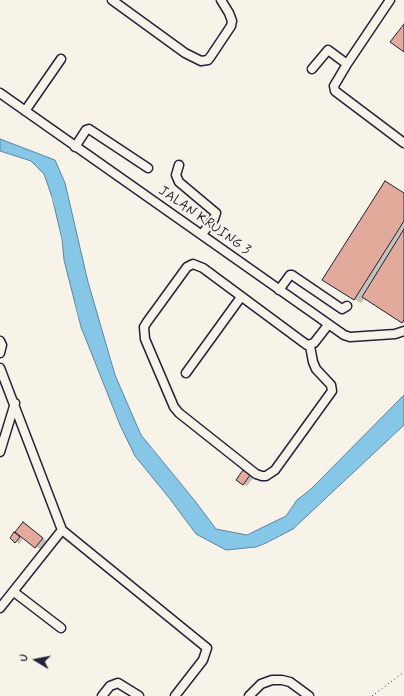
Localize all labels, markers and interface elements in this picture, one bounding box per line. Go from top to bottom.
street label: JALAN KRUING 3 [155,183,253,259]
north arrow [16,640,56,680]
text: U [17,653,32,663]

